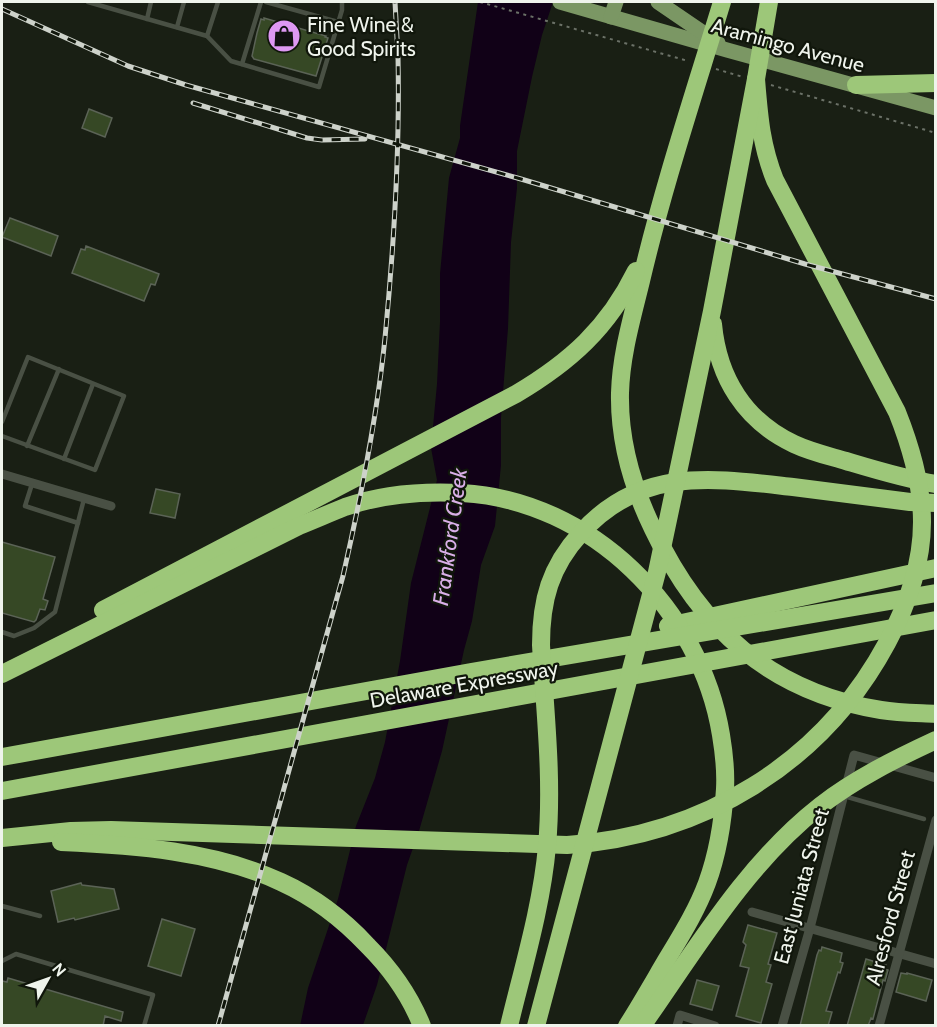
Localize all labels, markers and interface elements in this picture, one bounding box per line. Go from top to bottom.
place label: Fine Wine & Good Spirits [307,12,416,61]
street label: Aramingo Avenue [709,13,868,78]
shop icon: Fine Wine & Good Spirits [266,18,302,54]
water label: Frankford Creek [427,466,473,607]
street label: Delaware Expressway [368,655,561,713]
street label: East Juniata Street [768,805,834,967]
street label: Alresford Street [860,848,920,988]
north arrow [18,949,78,1009]
text: N [48,959,70,980]

